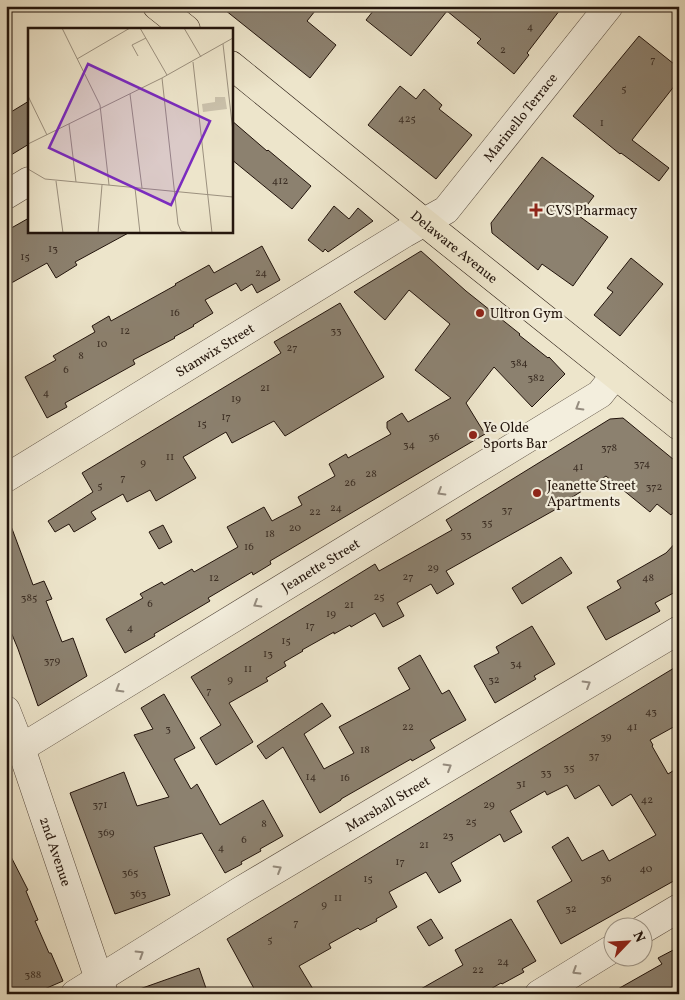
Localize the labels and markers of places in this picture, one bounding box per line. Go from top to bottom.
place label: CVS Pharmacy [546,202,638,221]
marker: CVS Pharmacy [530,204,542,216]
place label: Ultron Gym [490,305,563,324]
marker: Ultron Gym [474,307,486,319]
place label: Ye Olde Sports Bar [483,419,547,454]
marker: Ye Olde Sports Bar [467,429,479,441]
place label: Jeanette Street Apartments [547,477,636,512]
marker: Jeanette Street Apartments [531,487,543,499]

